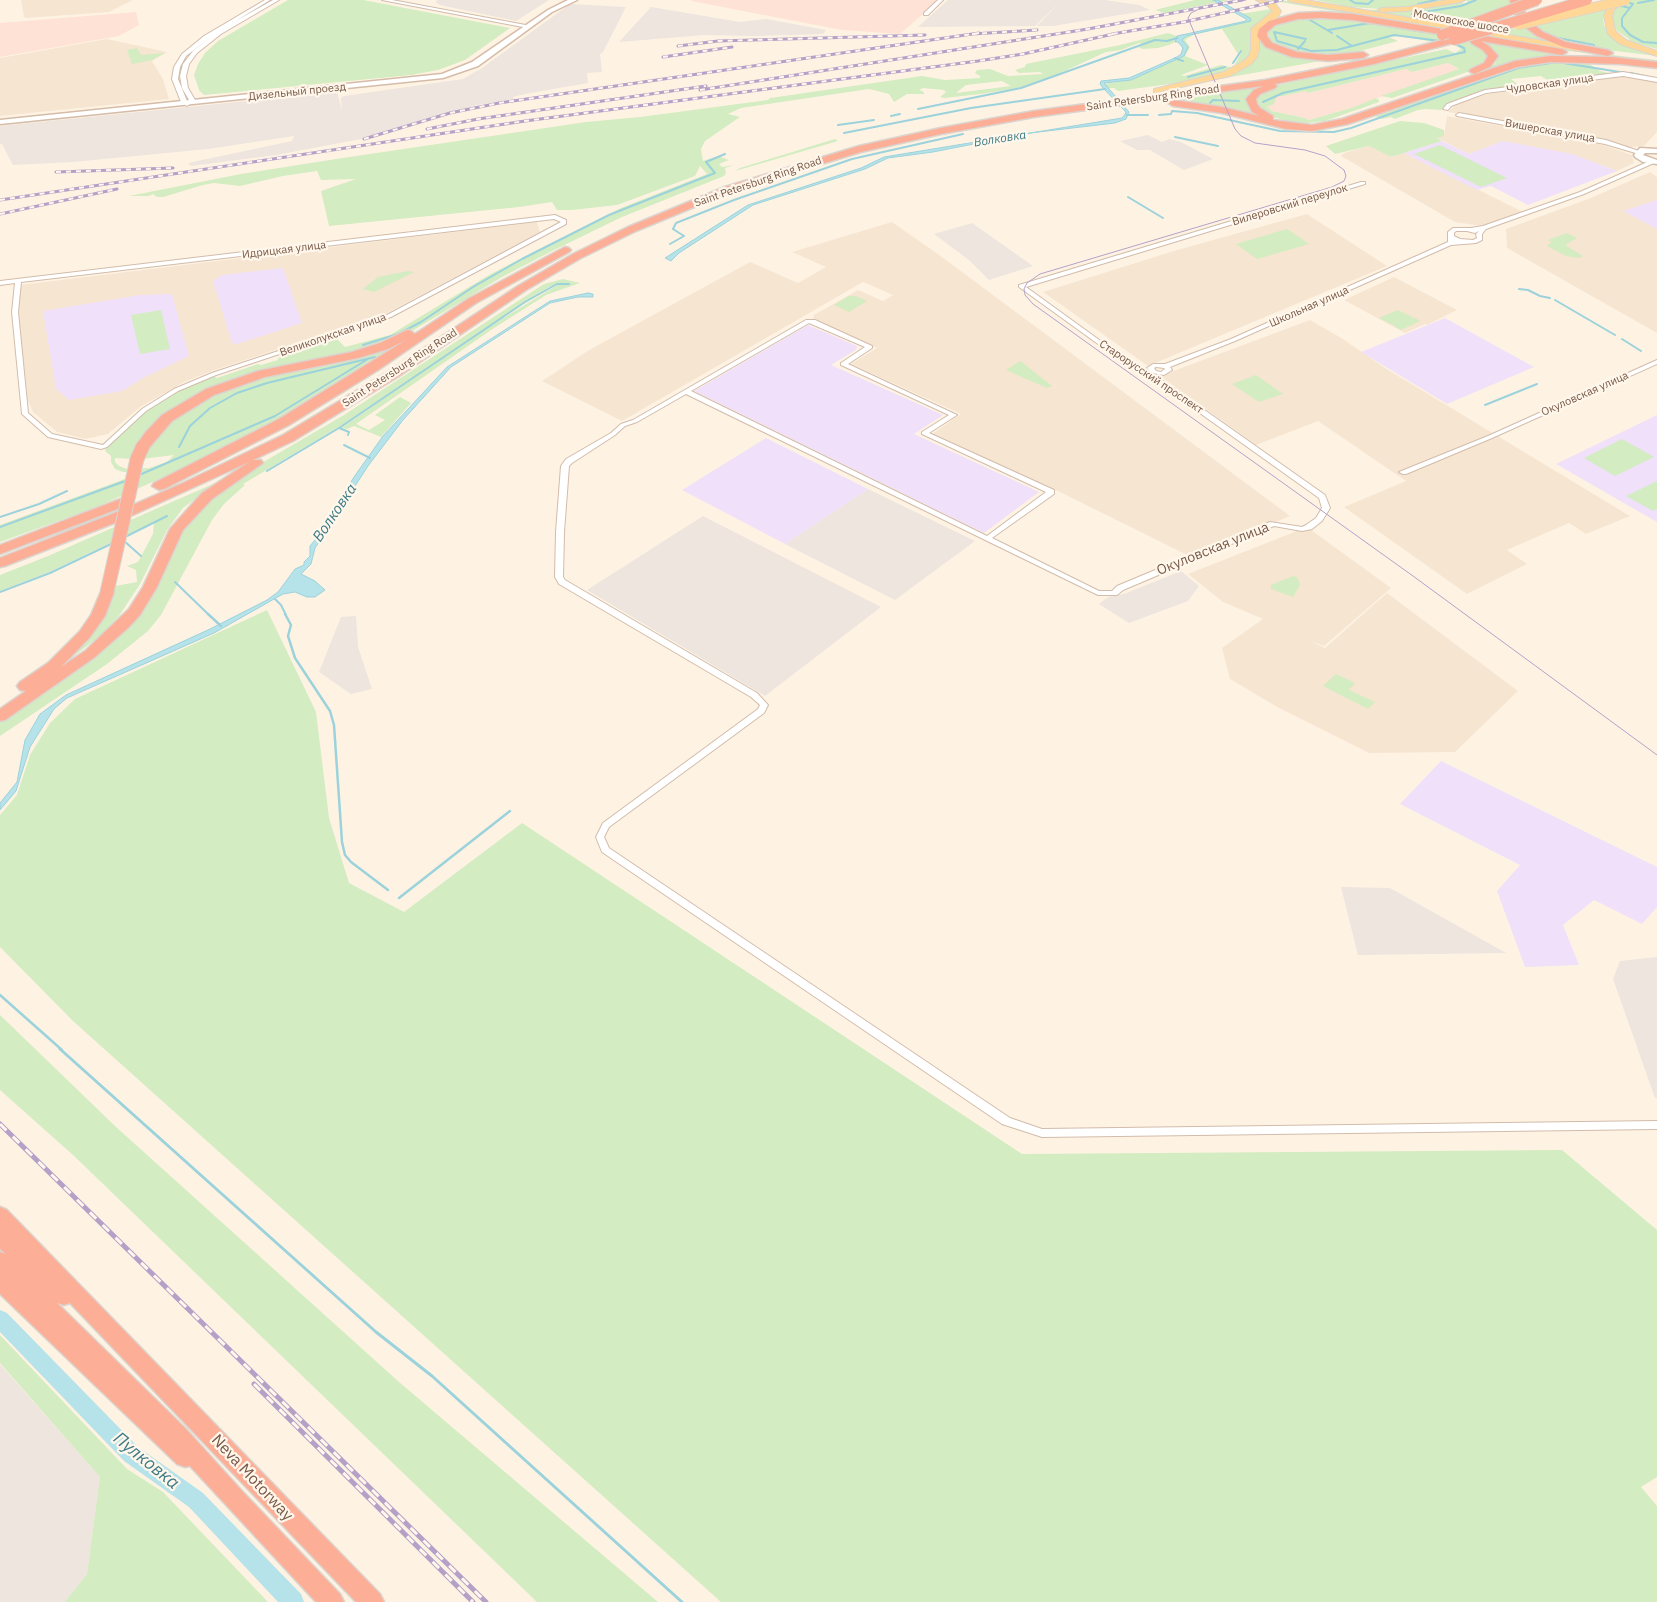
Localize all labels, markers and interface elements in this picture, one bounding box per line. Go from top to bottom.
street label: Московское шоссе [1412,7,1510,37]
street label: Чудовская улица [1506,71,1594,97]
street label: Дизельный проезд [247,80,347,104]
street label: Saint Petersburg Ring Road [1086,82,1220,114]
street label: Вишерская улица [1504,117,1596,145]
water label: Волковка [973,128,1027,150]
street label: Saint Petersburg Ring Road [693,154,823,210]
street label: Вилеровский переулок [1231,181,1349,229]
street label: Идрицкая улица [241,238,327,262]
street label: Школьная улица [1267,284,1351,330]
street label: Великолукская улица [278,311,388,359]
street label: Saint Petersburg Ring Road [340,326,460,410]
street label: Старорусский проспект [1097,337,1205,417]
street label: Окуловская улица [1539,369,1631,419]
water label: Волковка [309,481,361,545]
street label: Окуловская улица [1154,519,1272,579]
water label: Пулковка [109,1428,183,1494]
street label: Neva Motorway [207,1431,297,1525]

